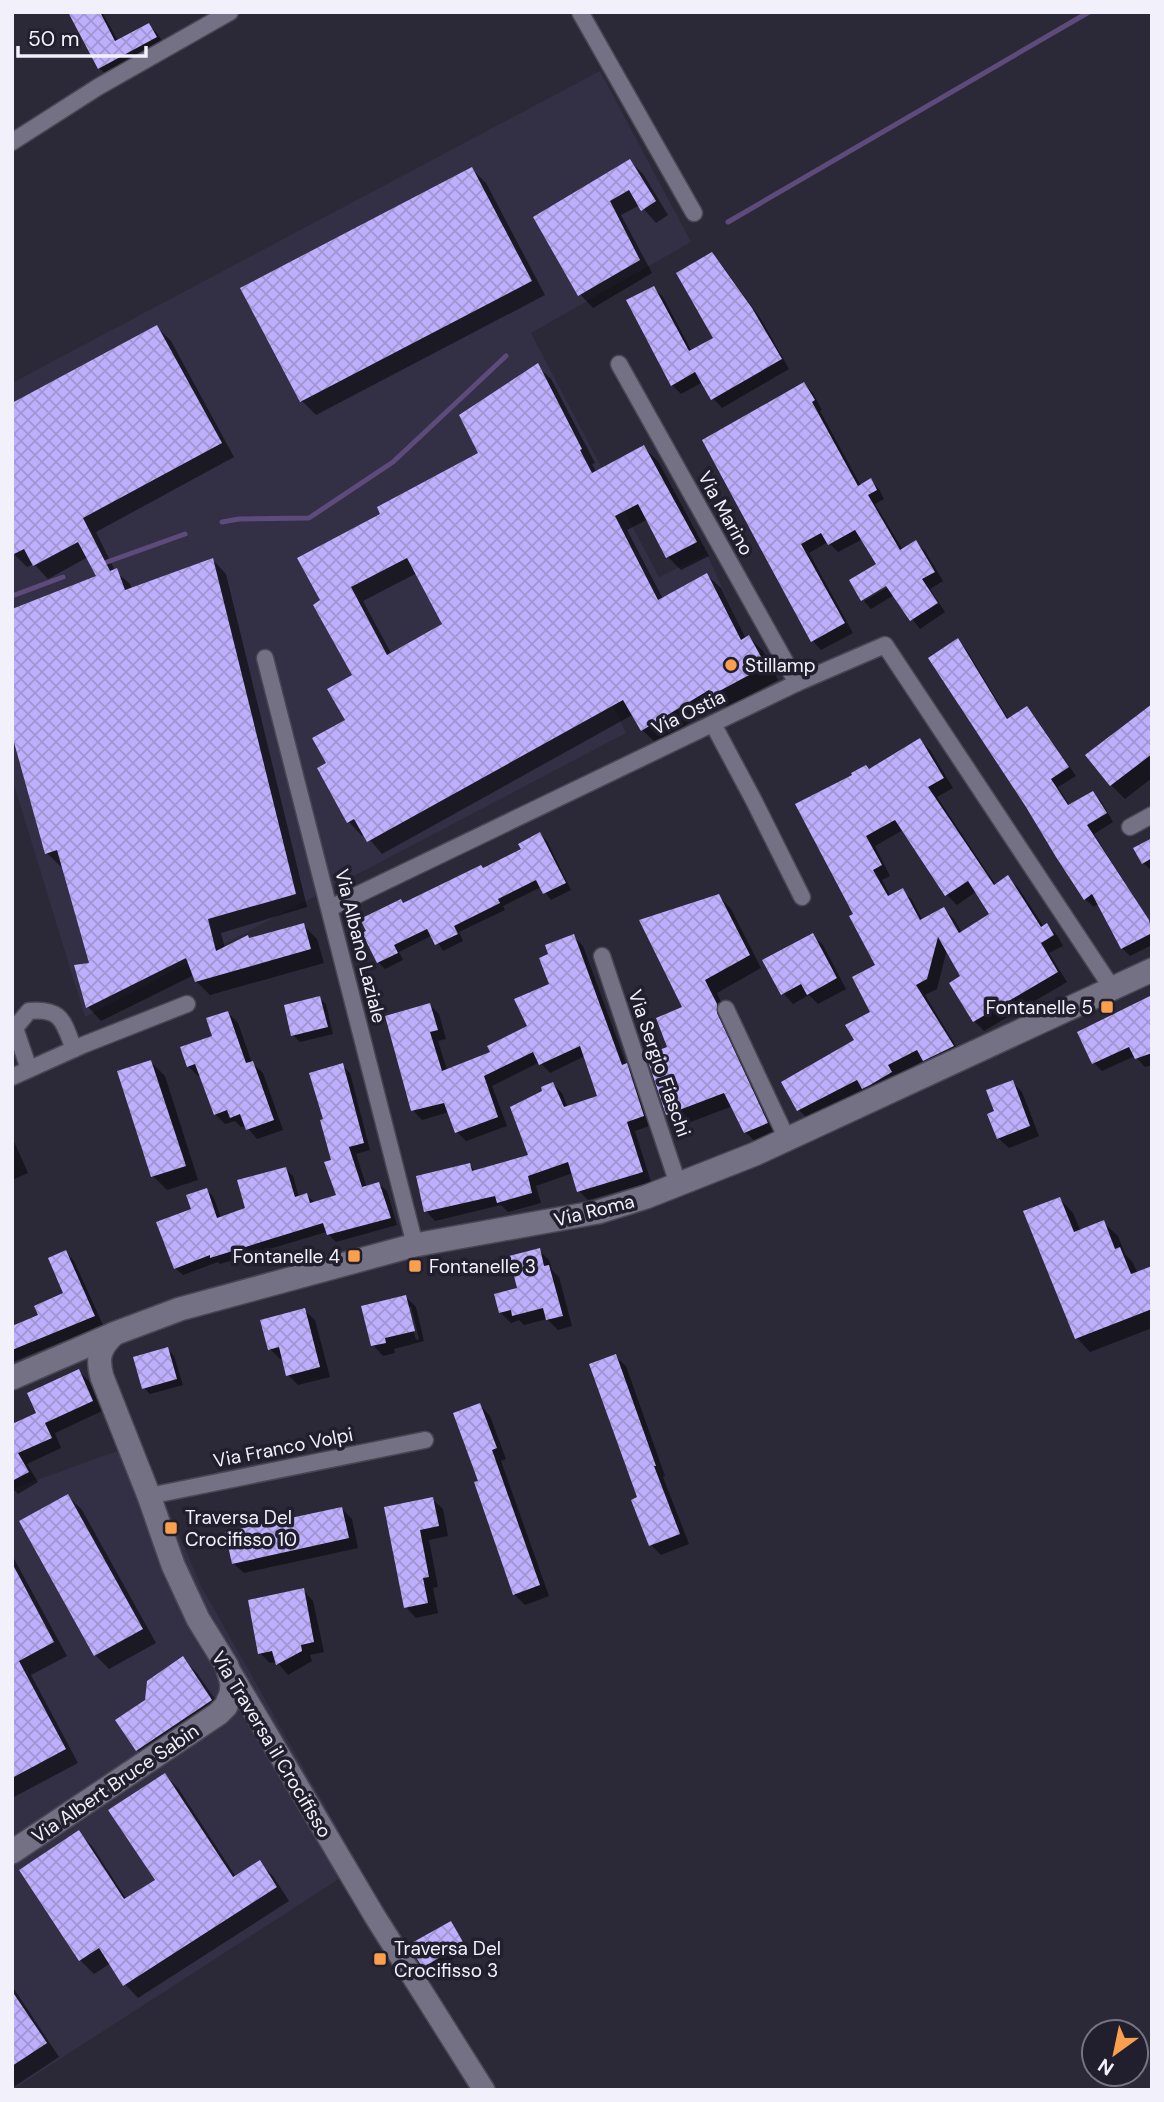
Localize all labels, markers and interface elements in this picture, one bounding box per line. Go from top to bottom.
scale bar [18,14,145,58]
text: 50 m [28,25,79,53]
street label: Via Marino [692,467,759,560]
place label: Stillamp [745,653,816,678]
marker: Stillamp [723,657,739,673]
street label: Via Ostia [647,684,729,741]
street label: Via Albano Laziale [329,866,392,1026]
street label: Via Sergio Fiaschi [623,986,696,1140]
place label: Fontanelle 5 [986,995,1093,1020]
marker: Fontanelle 5 [1099,999,1115,1015]
street label: Via Roma [551,1188,637,1233]
place label: Fontanelle 4 [233,1244,340,1269]
marker: Fontanelle 4 [346,1248,362,1264]
place label: Fontanelle 3 [429,1254,536,1279]
marker: Fontanelle 3 [407,1258,423,1274]
street label: Via Franco Volpi [211,1422,355,1473]
place label: Traversa Del Crocifisso 10 [185,1505,297,1552]
marker: Traversa Del Crocifisso 10 [163,1520,179,1536]
street label: Via Traversa il Crocifisso [206,1646,337,1842]
street label: Via Albert Bruce Sabin [27,1718,204,1849]
place label: Traversa Del Crocifisso 3 [394,1936,501,1983]
marker: Traversa Del Crocifisso 3 [372,1951,388,1967]
north arrow [1080,2018,1150,2088]
text: N [1093,2053,1119,2081]

